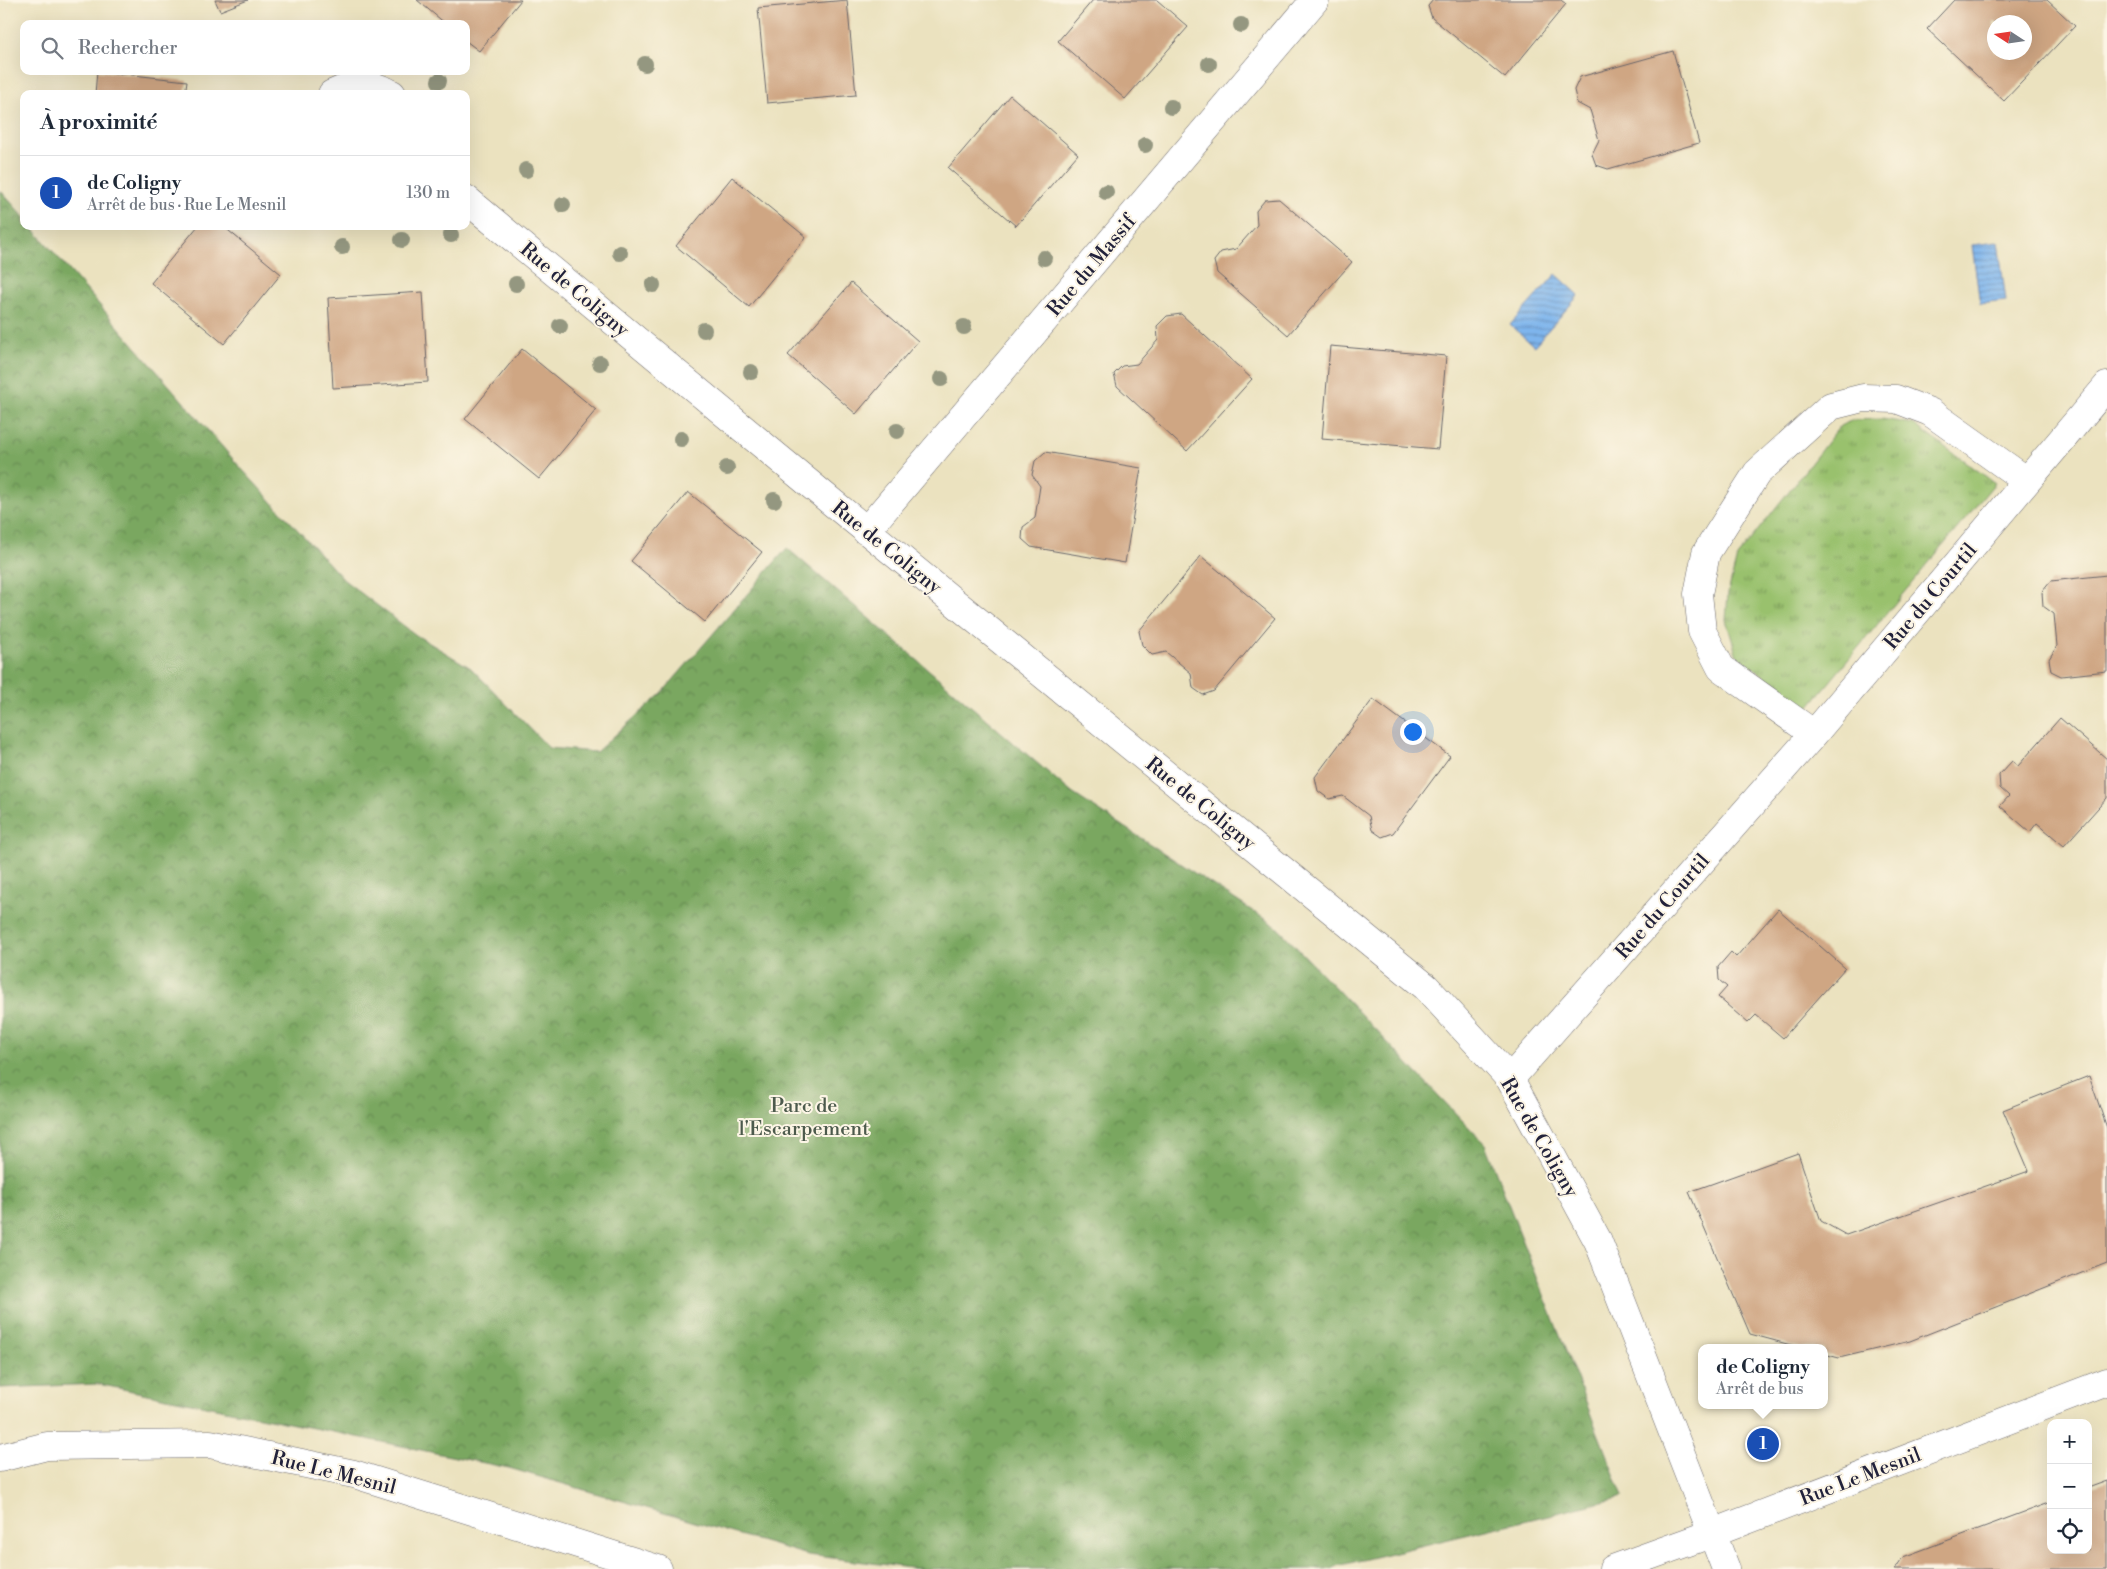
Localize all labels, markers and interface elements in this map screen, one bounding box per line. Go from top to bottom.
north arrow [1987,15,2032,60]
search box [20,20,470,75]
icon: search [38,34,66,62]
text: Rechercher [78,36,177,60]
text: À proximité [40,110,157,136]
text: de Coligny [87,171,181,195]
text: 1 [52,183,60,203]
text: 130 m [406,183,450,203]
text: Arrêt de bus · Rue Le Mesnil [87,195,286,215]
street label: Rue du Massif [1042,209,1143,322]
street label: Rue de Coligny [515,237,634,343]
street label: Rue de Coligny [826,496,946,600]
street label: Rue du Courtil [1879,539,1983,655]
your location [1400,719,1426,745]
street label: Rue de Coligny [1140,752,1260,856]
street label: Rue du Courtil [1611,849,1716,965]
street label: Rue de Coligny [1494,1073,1583,1202]
park label: Parc de l'Escarpement [739,1094,869,1142]
popup [1698,1344,1828,1409]
text: de Coligny [1716,1355,1810,1379]
text: Arrêt de bus [1716,1379,1804,1399]
map controls [2047,1419,2092,1554]
button: + [2047,1419,2092,1464]
pin: 1 [1747,1425,1779,1463]
street label: Rue Le Mesnil [1796,1443,1925,1512]
street label: Rue Le Mesnil [269,1446,399,1501]
button: − [2047,1464,2092,1509]
button: locate [2047,1509,2092,1554]

